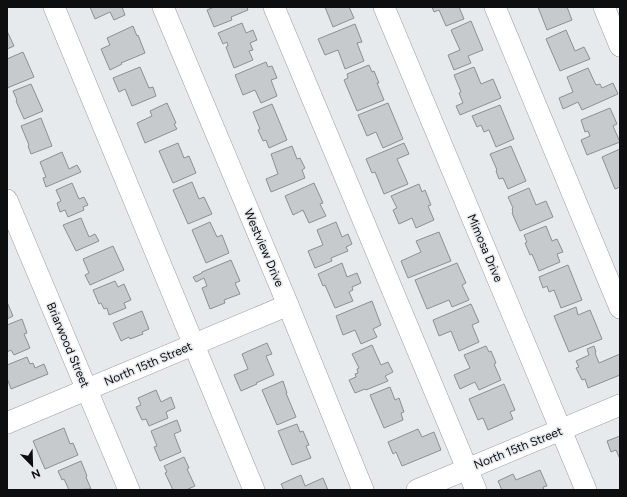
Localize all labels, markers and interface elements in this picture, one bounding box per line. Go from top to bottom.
street label: Westview Drive [241,207,287,289]
street label: Mimosa Drive [464,212,506,285]
street label: Briarwood Street [44,300,92,390]
street label: North 15th Street [102,339,194,389]
street label: North 15th Street [472,424,565,472]
north arrow [12,445,52,485]
text: N [29,466,42,481]

